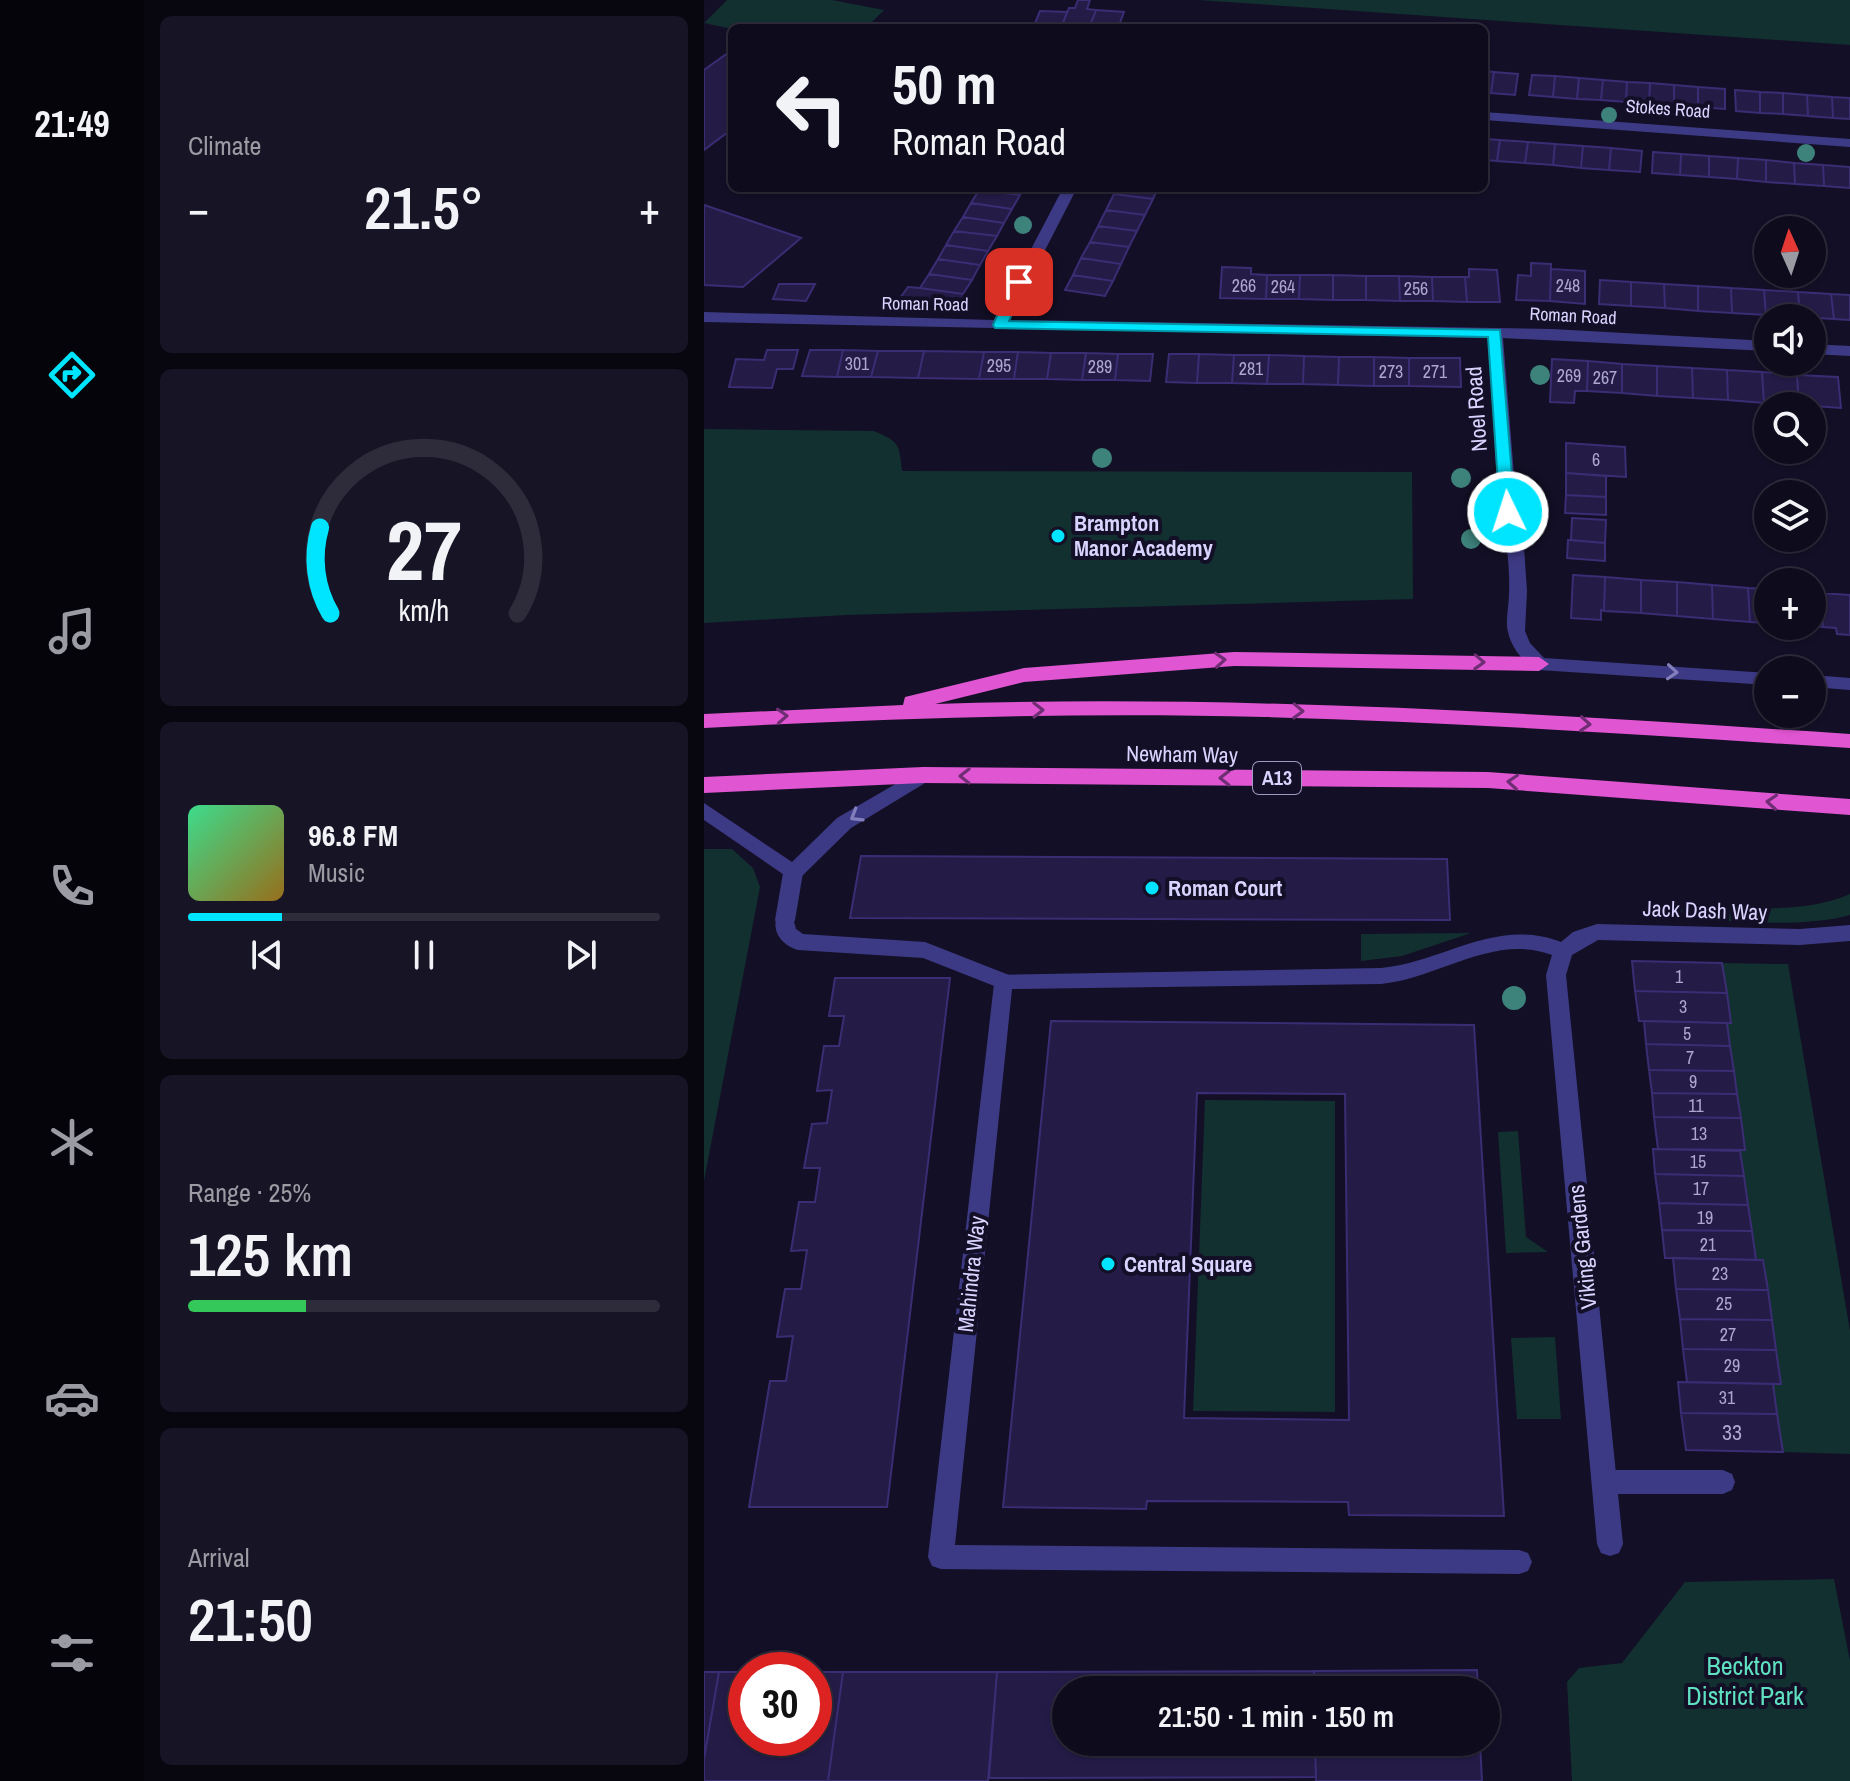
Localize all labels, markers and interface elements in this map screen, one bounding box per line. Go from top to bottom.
text: 50 m [892,46,997,121]
icon: left [760,56,864,160]
street label: Stokes Road [1625,93,1711,124]
text: 21:49 [34,100,110,148]
text: Roman Road [892,118,1066,166]
text: Climate [188,128,261,163]
text: 21.5° [364,167,484,248]
text: − [188,178,209,238]
text: + [639,178,660,238]
north arrow [1754,216,1826,288]
map controls [1754,216,1826,728]
pin [985,248,1053,316]
icon: arrive [997,260,1041,304]
house number: 266 [1232,273,1256,298]
house number: 248 [1556,273,1580,298]
house number: 264 [1271,274,1295,299]
house number: 256 [1404,276,1428,301]
street label: Roman Road [881,290,969,317]
street label: Roman Road [1529,301,1617,330]
button: sound [1754,304,1826,376]
icon: directions [44,347,100,403]
house number: 301 [845,351,870,376]
house number: 295 [987,353,1011,378]
house number: 289 [1088,354,1112,379]
house number: 281 [1239,356,1264,381]
house number: 273 [1379,359,1403,384]
house number: 271 [1423,359,1448,384]
house number: 269 [1557,363,1581,388]
street label: Noel Road [1458,365,1494,453]
house number: 267 [1593,365,1617,390]
button: search [1754,392,1826,464]
house number: 6 [1592,447,1600,472]
position arrow [1466,470,1550,554]
button: layers [1754,480,1826,552]
text: 27 [386,493,462,605]
place label: Brampton Manor Academy [1074,508,1213,563]
marker: Brampton Manor Academy [1049,527,1067,545]
button: + [1754,568,1826,640]
text: km/h [399,591,449,630]
icon: music [44,603,100,659]
one-way arrow [1213,652,1226,669]
one-way arrow [1473,654,1486,671]
button: − [1754,656,1826,728]
one-way arrow [1666,663,1679,680]
one-way arrow [1032,701,1045,718]
one-way arrow [1292,703,1305,720]
one-way arrow [776,708,789,725]
one-way arrow [1579,715,1592,732]
street label: Newham Way [1126,738,1238,770]
road number: A13 [1253,762,1301,794]
one-way arrow [958,767,971,785]
one-way arrow [1218,769,1231,787]
one-way arrow [1506,774,1519,791]
one-way arrow [1765,794,1778,811]
one-way arrow [851,806,865,821]
text: 96.8 FM [308,815,398,855]
text: Music [308,855,365,890]
icon: phone [44,858,100,914]
place label: Roman Court [1168,873,1282,903]
marker: Roman Court [1143,879,1161,897]
street label: Jack Dash Way [1642,893,1768,927]
icon: previous [245,933,289,977]
icon: pause [402,933,446,977]
icon: next [559,933,603,977]
house number: 1 [1675,964,1684,989]
house number: 3 [1679,994,1687,1019]
house number: 5 [1683,1021,1691,1046]
house number: 7 [1686,1045,1694,1070]
house number: 9 [1689,1069,1697,1094]
house number: 11 [1688,1093,1704,1118]
icon: climate [44,1114,100,1170]
house number: 13 [1691,1121,1707,1146]
house number: 15 [1690,1149,1706,1174]
text: Range · 25% [188,1175,311,1210]
house number: 17 [1693,1176,1709,1201]
street label: Viking Gardens [1561,1183,1603,1311]
house number: 19 [1697,1205,1713,1230]
text: 125 km [188,1214,353,1295]
street label: Mahindra Way [950,1214,992,1334]
house number: 21 [1700,1232,1717,1257]
place label: Central Square [1124,1249,1252,1279]
marker: Central Square [1099,1255,1117,1273]
house number: 23 [1712,1261,1728,1286]
house number: 25 [1716,1291,1732,1316]
house number: 27 [1720,1322,1736,1347]
house number: 29 [1724,1353,1740,1378]
icon: car [44,1370,100,1426]
house number: 31 [1719,1385,1736,1410]
house number: 33 [1722,1417,1742,1447]
text: Arrival [188,1540,250,1575]
text: 21:50 [188,1579,313,1660]
icon: filters [44,1625,100,1681]
park label: Beckton District Park [1686,1648,1804,1713]
speed limit sign: 30 [728,1652,832,1756]
text: 21:50 · 1 min · 150 m [1158,1696,1394,1736]

